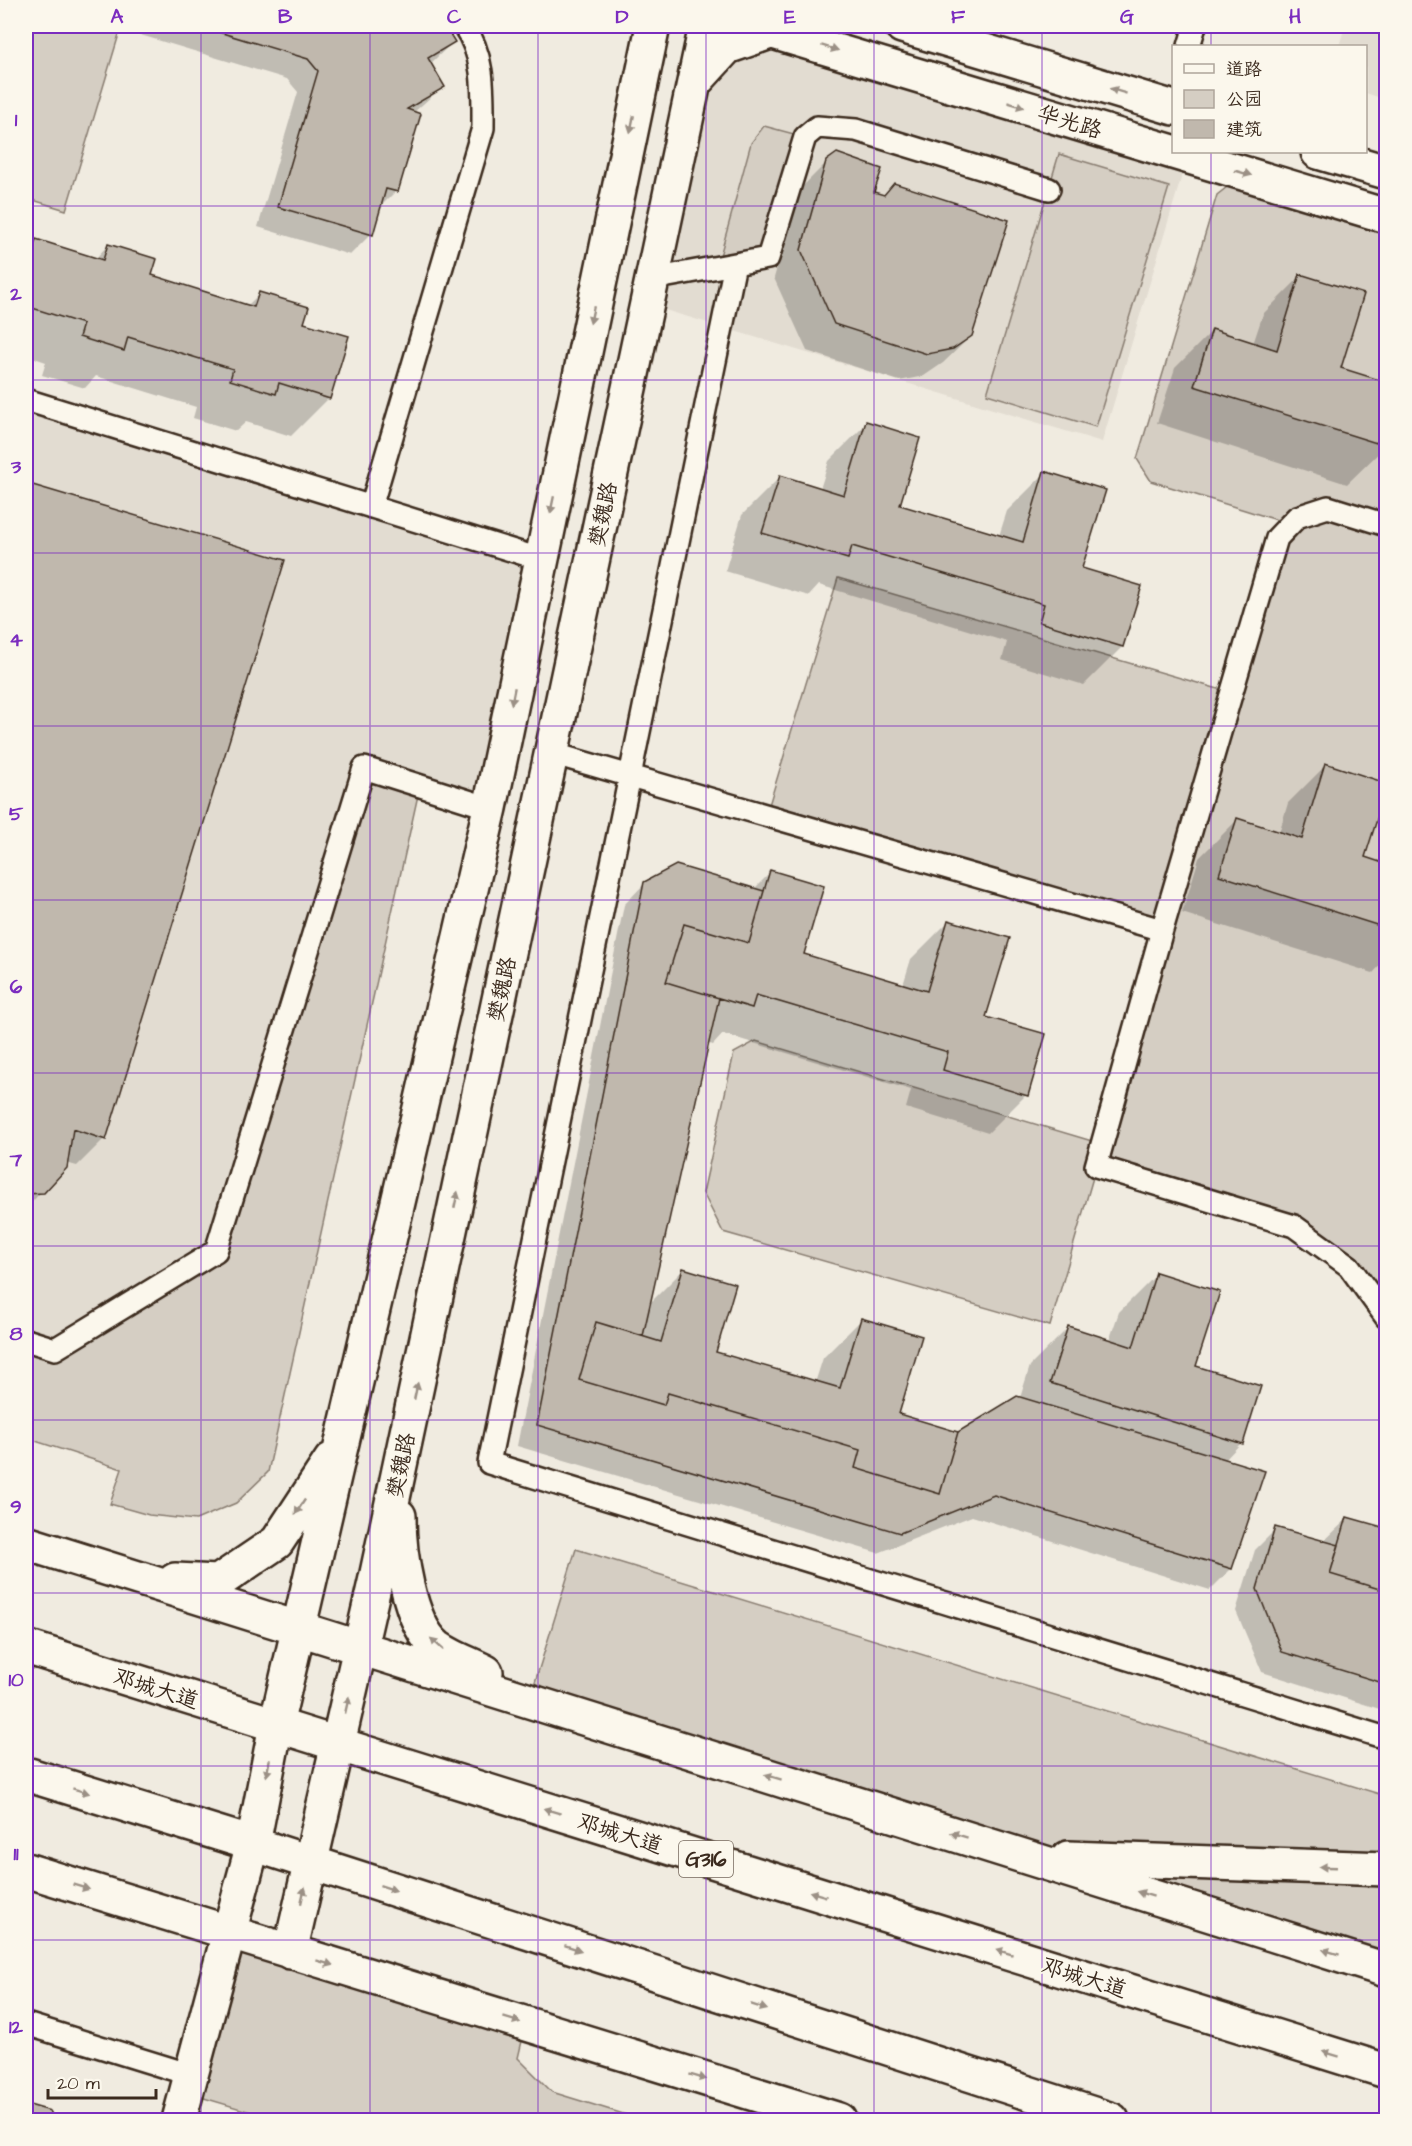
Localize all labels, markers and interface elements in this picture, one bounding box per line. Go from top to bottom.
text: A [111,3,124,31]
text: B [278,3,293,31]
text: C [447,3,462,31]
text: D [616,3,629,31]
text: E [784,3,796,31]
text: F [951,3,966,31]
text: G [1120,3,1134,31]
text: H [1289,3,1301,31]
one-way arrow [821,44,839,53]
legend [1172,45,1367,153]
text: 道路 [1226,57,1262,82]
one-way arrow [1108,86,1126,95]
text: 公园 [1226,87,1262,112]
street label: 华光路 [1033,98,1106,147]
one-way arrow [1007,101,1025,110]
text: 1 [15,106,18,134]
one-way arrow [627,115,637,133]
text: 建筑 [1226,117,1262,142]
one-way arrow [1234,169,1252,178]
text: 2 [9,280,22,308]
one-way arrow [587,305,596,324]
text: 3 [10,453,22,481]
street label: 樊魏路 [581,479,625,550]
one-way arrow [547,496,556,515]
text: 4 [9,626,23,654]
one-way arrow [507,687,517,706]
text: 5 [9,800,24,828]
street label: 樊魏路 [480,954,524,1025]
text: 6 [10,973,23,1001]
text: 7 [9,1146,23,1174]
one-way arrow [452,1191,461,1210]
text: 8 [10,1320,23,1348]
one-way arrow [412,1381,421,1400]
street label: 樊魏路 [379,1430,423,1501]
text: 9 [10,1493,22,1521]
one-way arrow [295,1499,306,1515]
one-way arrow [430,1637,445,1651]
street label: 邓城大道 [109,1662,202,1717]
text: 10 [8,1666,24,1694]
one-way arrow [342,1695,352,1714]
one-way arrow [263,1759,272,1778]
one-way arrow [764,1772,782,1781]
one-way arrow [72,1787,90,1796]
one-way arrow [543,1806,561,1815]
street label: 邓城大道 [573,1807,666,1862]
one-way arrow [950,1830,968,1840]
text: 11 [13,1840,19,1868]
road number: G316 [679,1841,733,1877]
one-way arrow [1319,1863,1338,1872]
one-way arrow [72,1883,90,1892]
one-way arrow [379,1884,397,1893]
one-way arrow [299,1885,308,1904]
one-way arrow [809,1889,827,1898]
one-way arrow [1136,1889,1154,1898]
one-way arrow [564,1943,582,1953]
one-way arrow [995,1947,1013,1956]
one-way arrow [1322,1947,1340,1957]
street label: 邓城大道 [1037,1951,1130,2006]
one-way arrow [316,1959,334,1968]
one-way arrow [750,2003,768,2012]
text: 12 [9,2013,24,2041]
one-way arrow [503,2016,521,2025]
one-way arrow [1322,2049,1340,2058]
scale bar [48,2062,156,2100]
text: 20 m [57,2071,100,2096]
one-way arrow [689,2073,707,2082]

